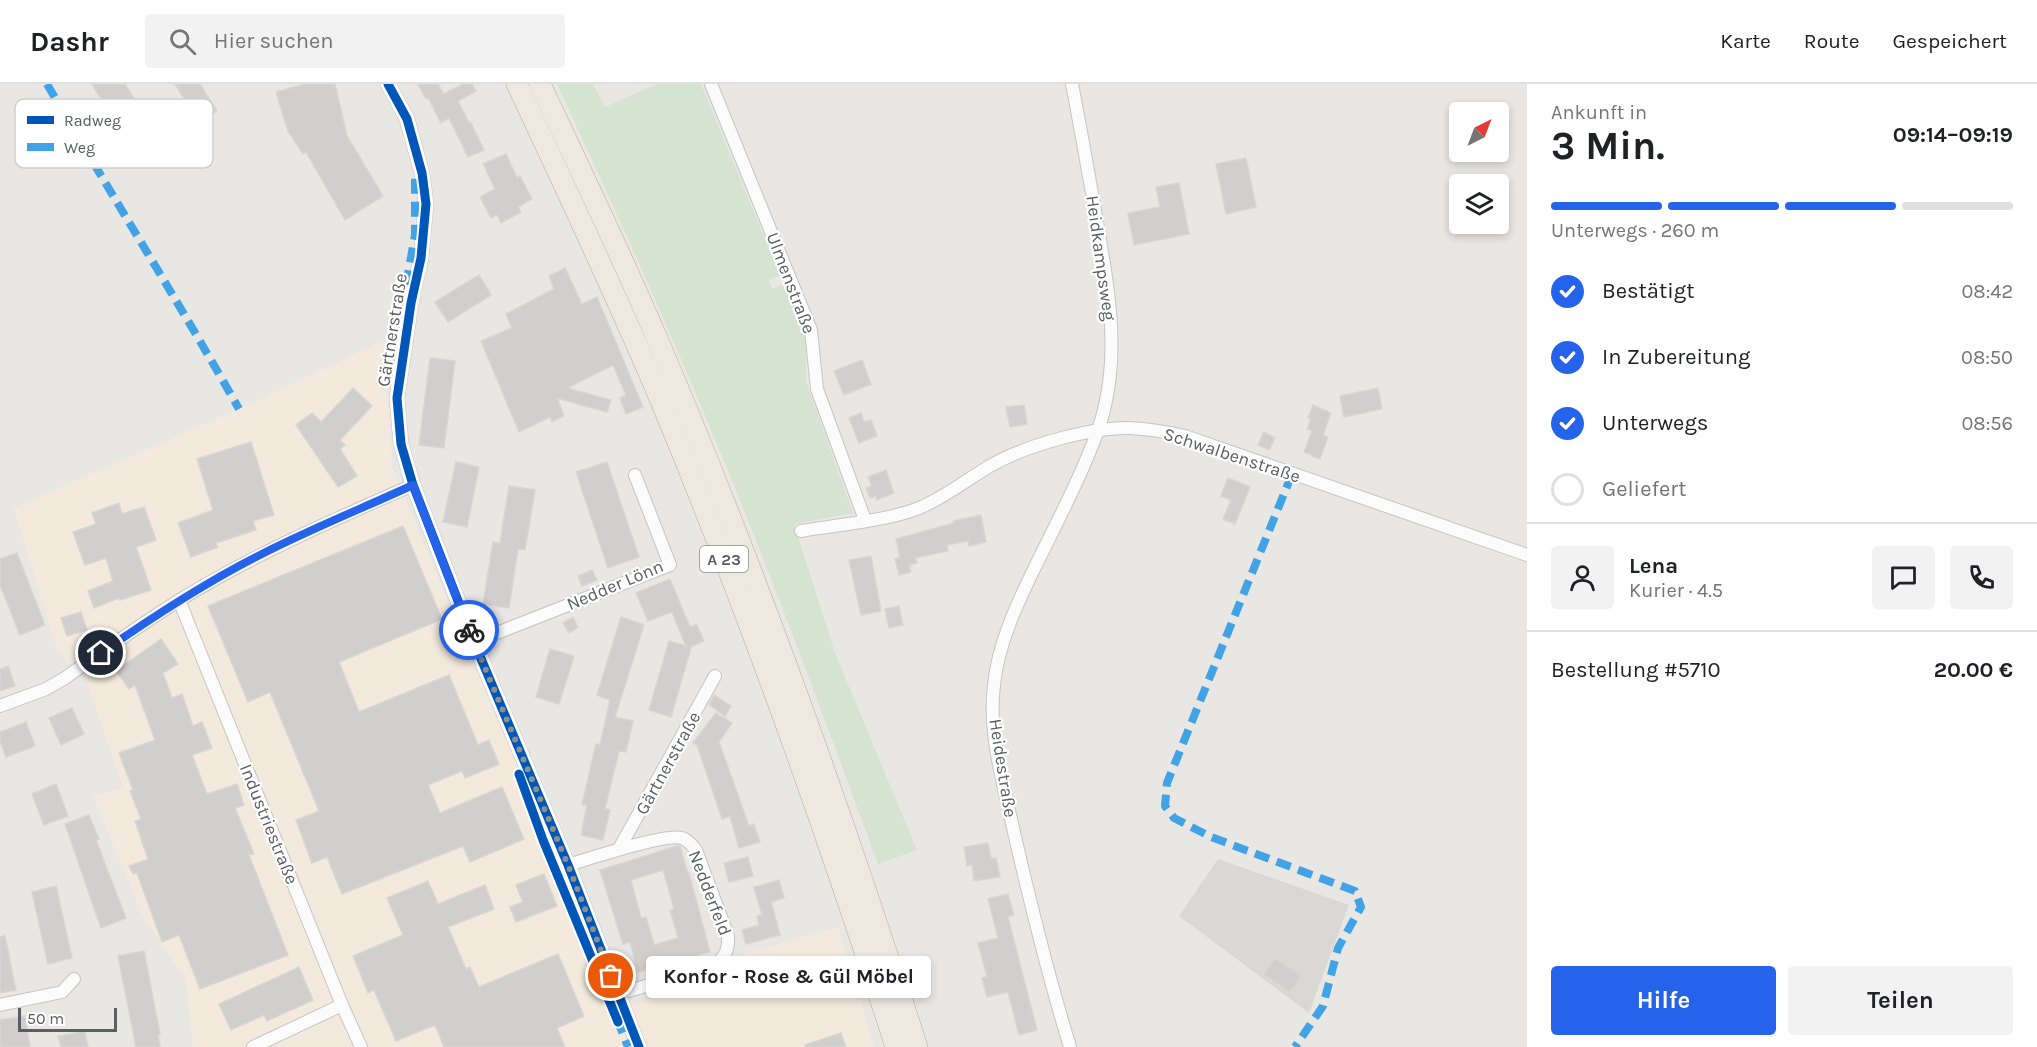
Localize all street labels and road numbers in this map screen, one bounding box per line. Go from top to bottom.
street label: Heidkampsweg [1081,194,1121,322]
street label: Ulmenstraße [762,229,820,337]
street label: Gärtnerstraße [372,272,412,388]
street label: Schwalbenstraße [1161,422,1303,488]
road number: A 23 [700,546,748,572]
street label: Nedder Lönn [563,555,667,615]
street label: Gärtnerstraße [631,708,705,818]
street label: Heidestraße [984,717,1022,819]
street label: Industriestraße [235,761,303,887]
street label: Nedderfeld [684,847,736,939]

